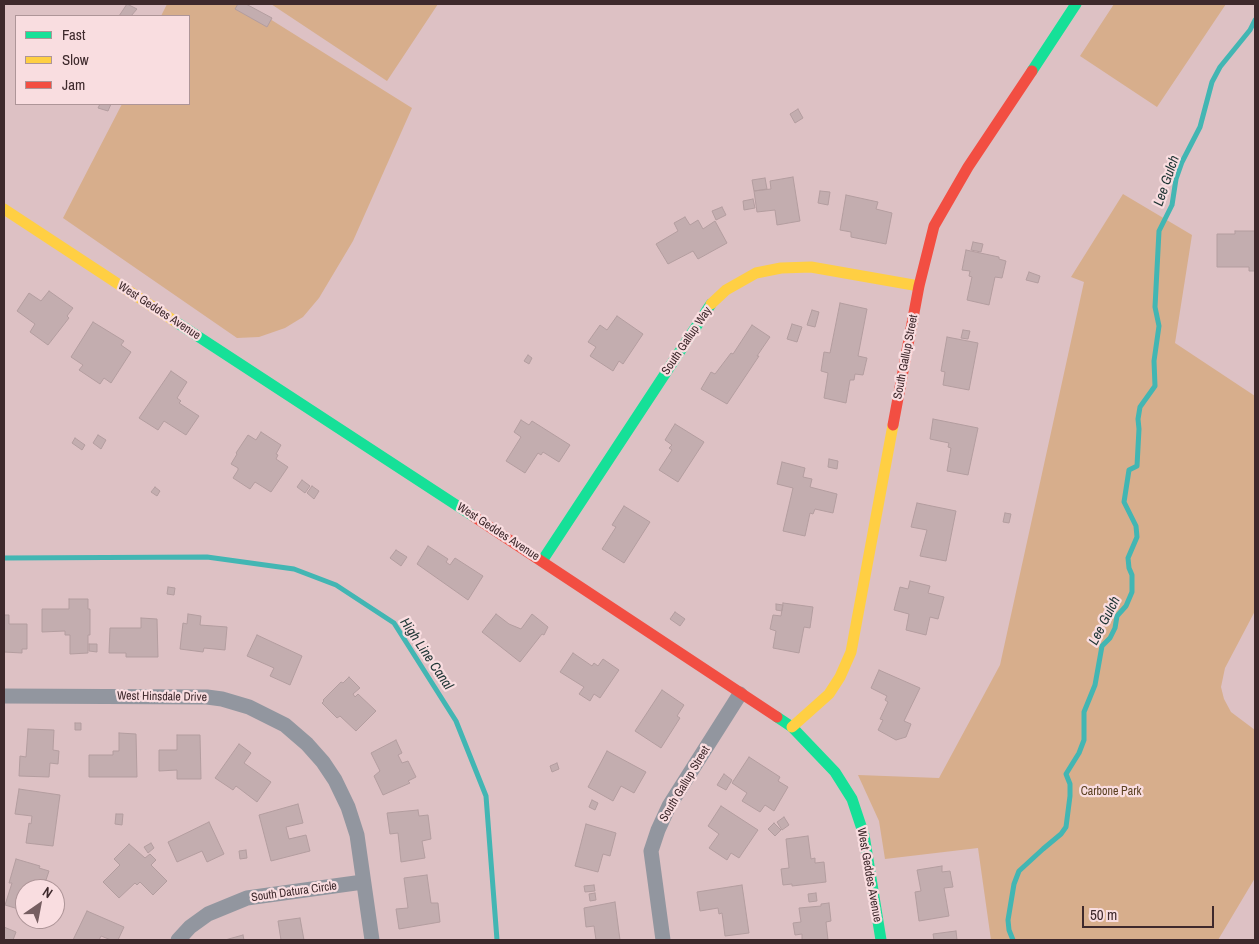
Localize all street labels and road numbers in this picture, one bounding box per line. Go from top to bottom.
street label: West Geddes Avenue [115,279,203,343]
street label: South Gallup Way [659,304,715,378]
street label: South Gallup Street [891,313,921,401]
street label: West Geddes Avenue [454,500,542,564]
street label: West Hinsdale Drive [117,689,207,705]
street label: South Gallup Street [657,743,713,825]
street label: West Geddes Avenue [854,827,884,923]
street label: South Datura Circle [250,879,338,905]

